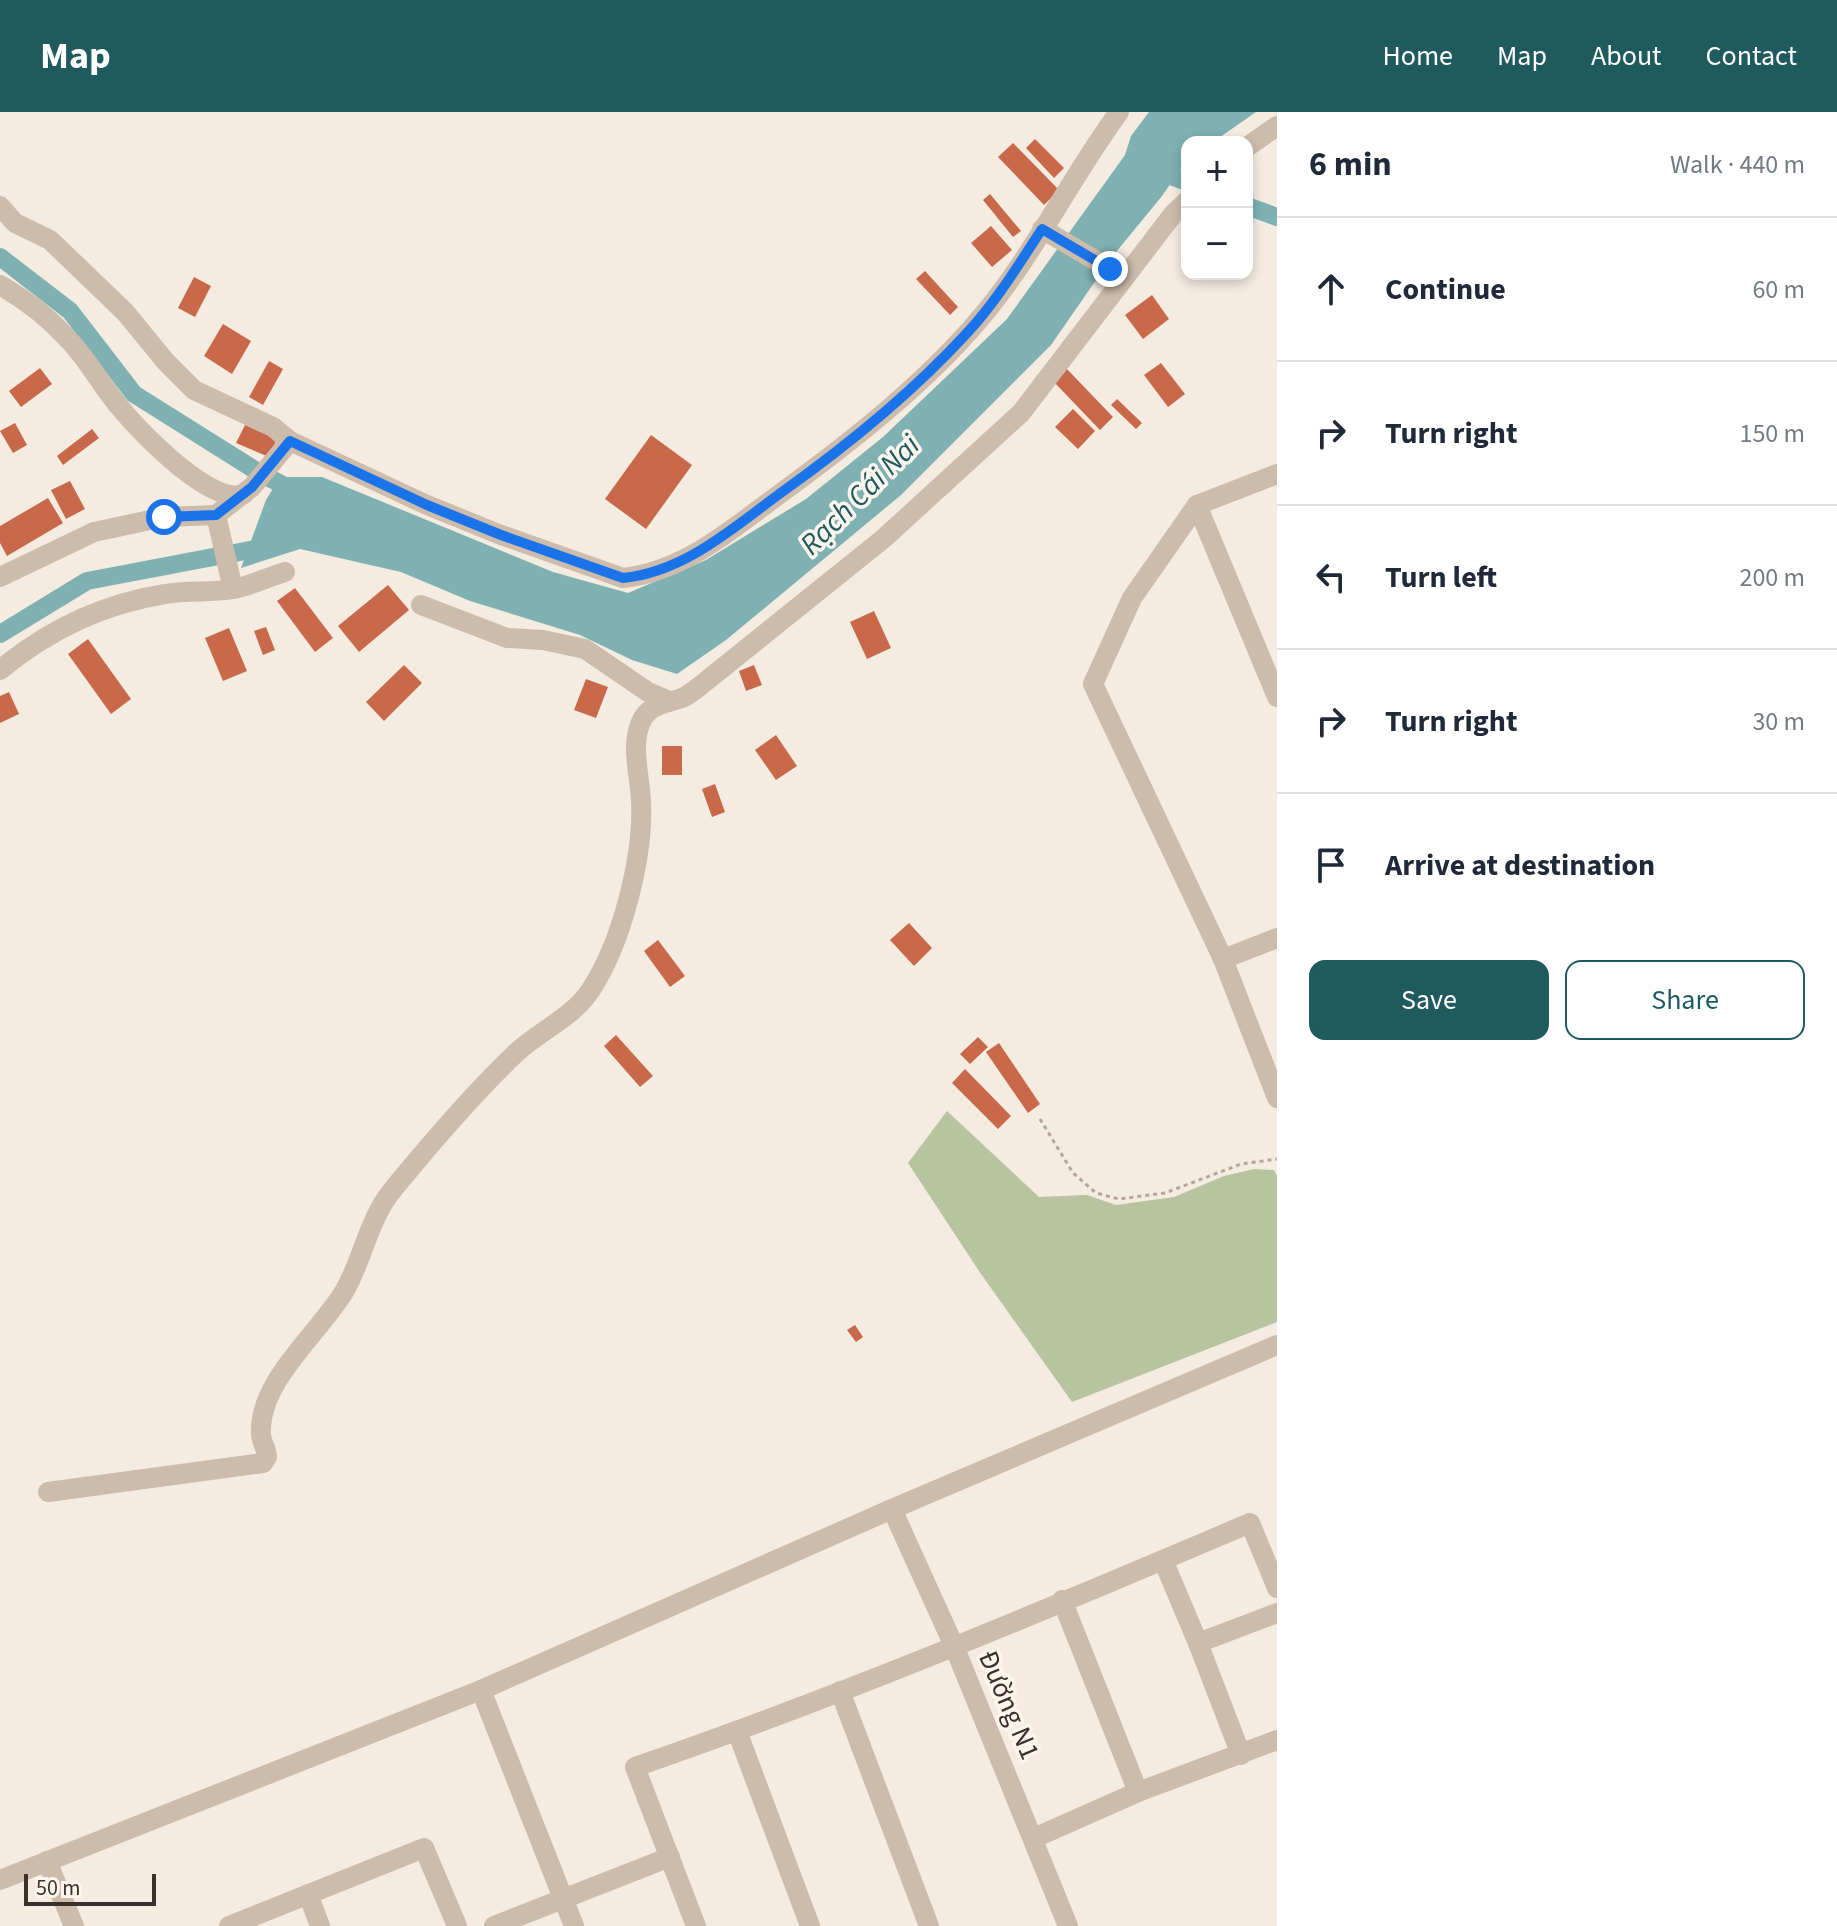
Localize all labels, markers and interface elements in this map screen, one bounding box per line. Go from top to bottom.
text: Map [40,29,111,83]
text: Home [1382,36,1453,76]
text: Map [1497,36,1547,76]
text: About [1591,36,1662,76]
text: Contact [1706,36,1797,76]
map controls [1181,136,1253,280]
button: + [1181,136,1253,208]
text: 6 min [1309,140,1392,189]
text: Walk · 440 m [1670,146,1805,183]
button: − [1181,208,1253,280]
route end [1092,251,1128,287]
icon: ahead [1309,267,1353,311]
text: Continue [1385,268,1506,311]
text: 60 m [1752,271,1805,308]
icon: right [1309,411,1353,455]
text: Turn right [1385,412,1517,455]
text: 150 m [1739,415,1805,452]
water label: Rạch Cái Nai [790,424,931,565]
route start [146,499,182,535]
icon: left [1309,555,1353,599]
text: Turn left [1385,556,1497,599]
text: 200 m [1739,559,1805,596]
icon: right [1309,699,1353,743]
text: Turn right [1385,700,1517,743]
text: 30 m [1752,703,1805,740]
icon: arrive [1309,843,1353,887]
text: Arrive at destination [1385,844,1655,887]
button: Save [1309,960,1549,1040]
button: Share [1565,960,1805,1040]
street label: Đường N1 [968,1644,1050,1766]
scale bar [24,1870,156,1906]
text: 50 m [36,1872,81,1904]

